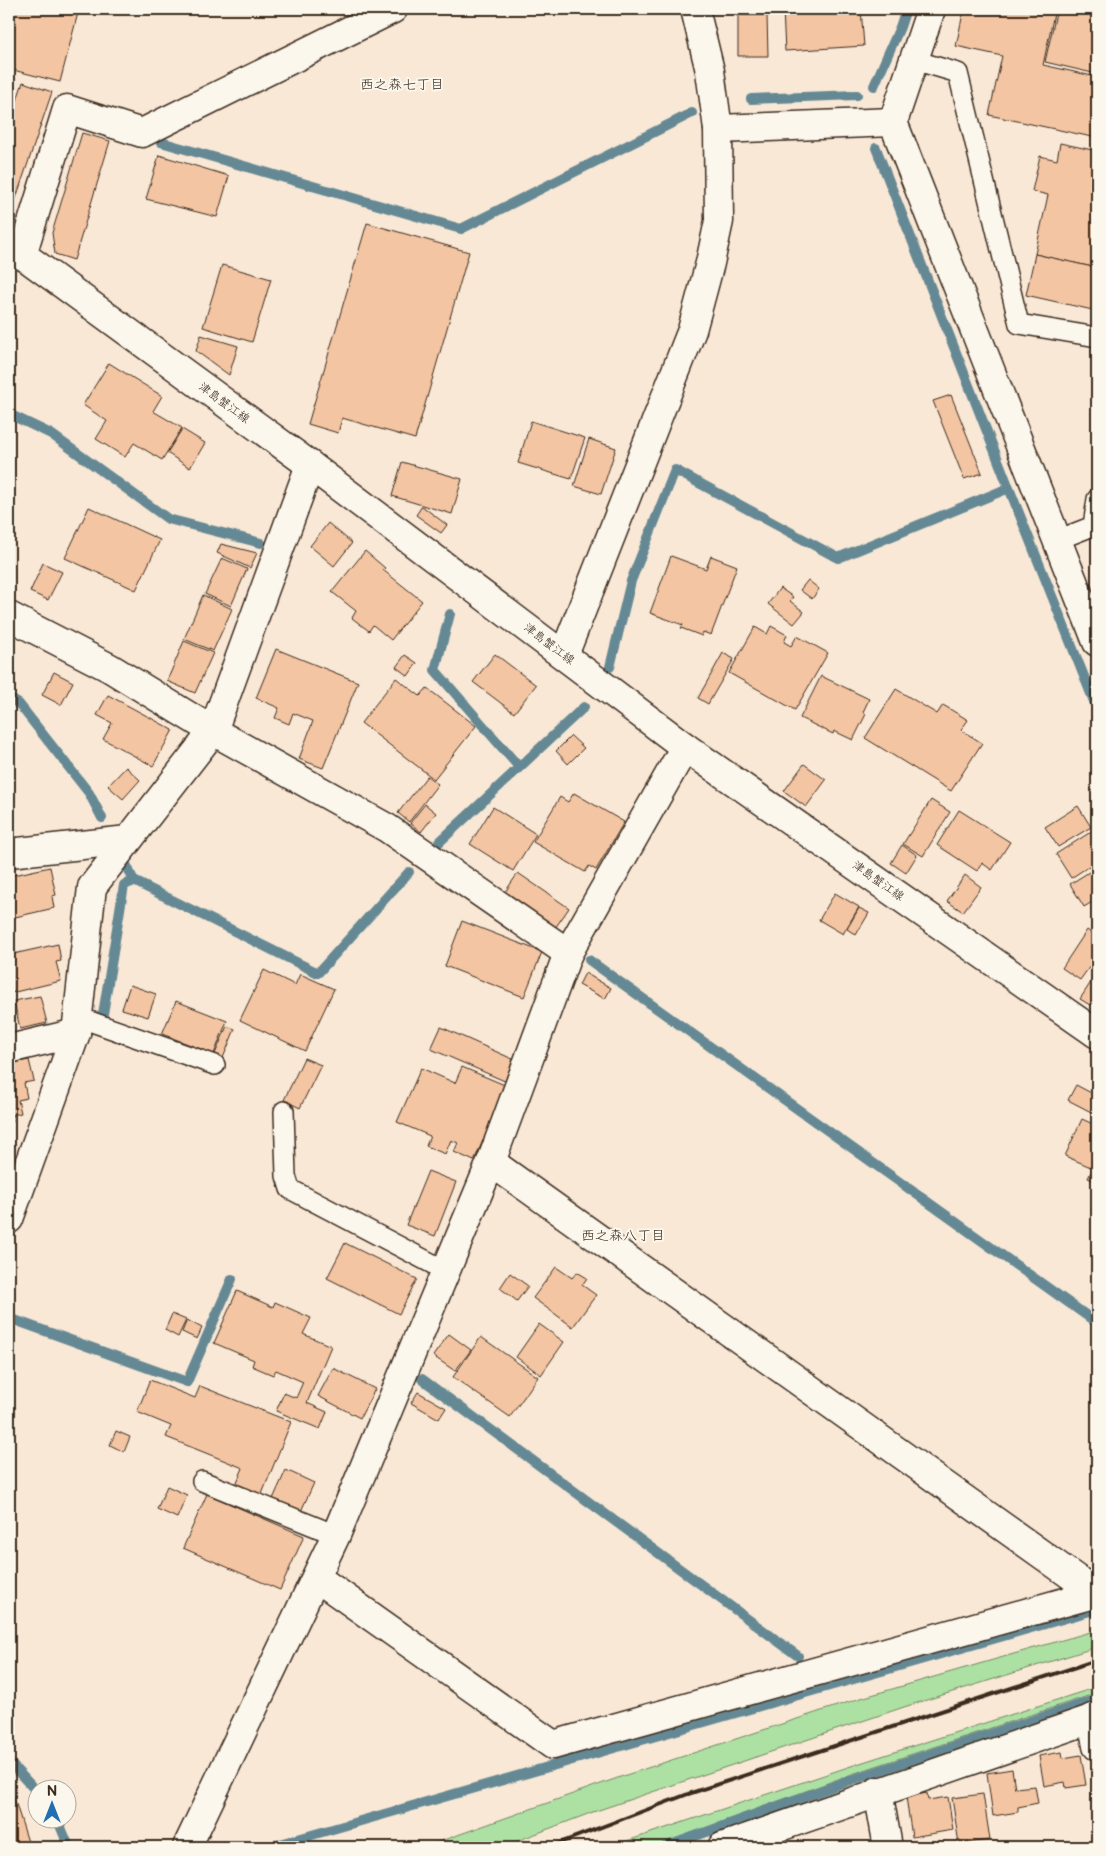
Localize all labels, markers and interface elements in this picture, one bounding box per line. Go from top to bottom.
district label: 西之森七丁目 [360,76,444,93]
street label: 津島蟹江線 [195,379,253,427]
street label: 津島蟹江線 [521,620,577,668]
street label: 津島蟹江線 [849,858,907,904]
district label: 西之森八丁目 [581,1227,665,1244]
north arrow [28,1778,78,1828]
text: N [47,1783,57,1800]

